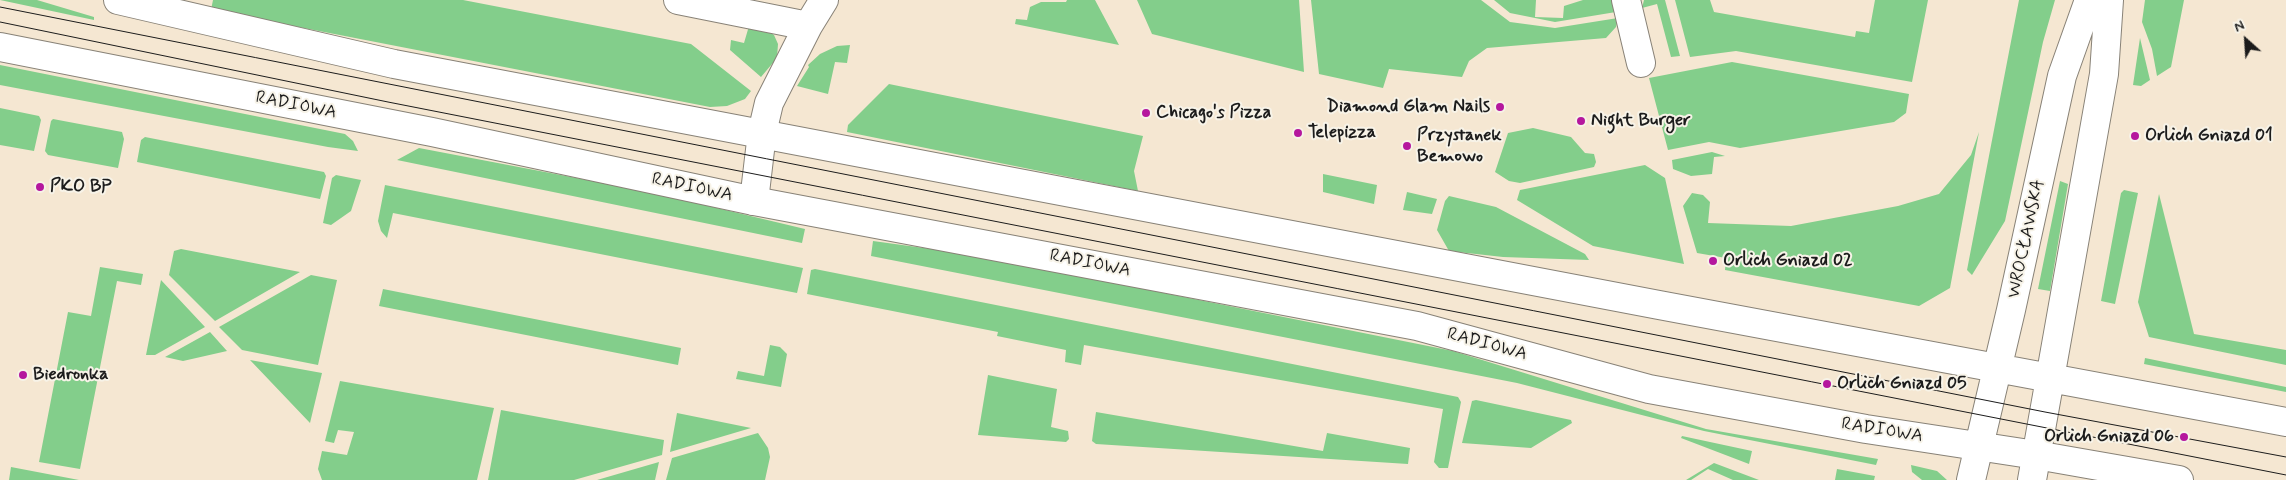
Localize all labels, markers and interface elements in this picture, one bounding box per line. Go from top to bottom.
north arrow [2221,15,2271,65]
text: N [2231,16,2248,37]
street label: RADIOWA [254,88,338,124]
place label: Diamond Glam Nails [1327,96,1490,118]
marker: Diamond Glam Nails [1494,101,1506,113]
place label: Chicago's Pizza [1156,102,1271,124]
marker: Chicago's Pizza [1140,107,1152,119]
place label: Night Burger [1591,110,1691,132]
marker: Night Burger [1575,115,1587,127]
place label: Telepizza [1308,122,1376,144]
place label: Przystanek Bemowo [1417,125,1502,168]
place label: Orlich Gniazd 01 [2145,125,2273,147]
marker: Telepizza [1292,127,1304,139]
marker: Orlich Gniazd 01 [2129,130,2141,142]
marker: Przystanek Bemowo [1401,140,1413,152]
street label: RADIOWA [650,169,734,207]
place label: PKO BP [50,176,112,198]
street label: WROCŁAWSKA [2004,178,2050,300]
marker: PKO BP [34,181,46,193]
street label: RADIOWA [1048,246,1132,282]
place label: Orlich Gniazd 02 [1723,250,1852,272]
marker: Orlich Gniazd 02 [1707,255,1719,267]
street label: RADIOWA [1444,324,1530,366]
place label: Biedronka [33,364,108,386]
marker: Biedronka [17,369,29,381]
place label: Orlich Gniazd 05 [1837,373,1967,395]
marker: Orlich Gniazd 05 [1821,378,1833,390]
street label: RADIOWA [1840,414,1924,448]
place label: Orlich Gniazd 06 [2044,426,2174,448]
marker: Orlich Gniazd 06 [2178,431,2190,443]

